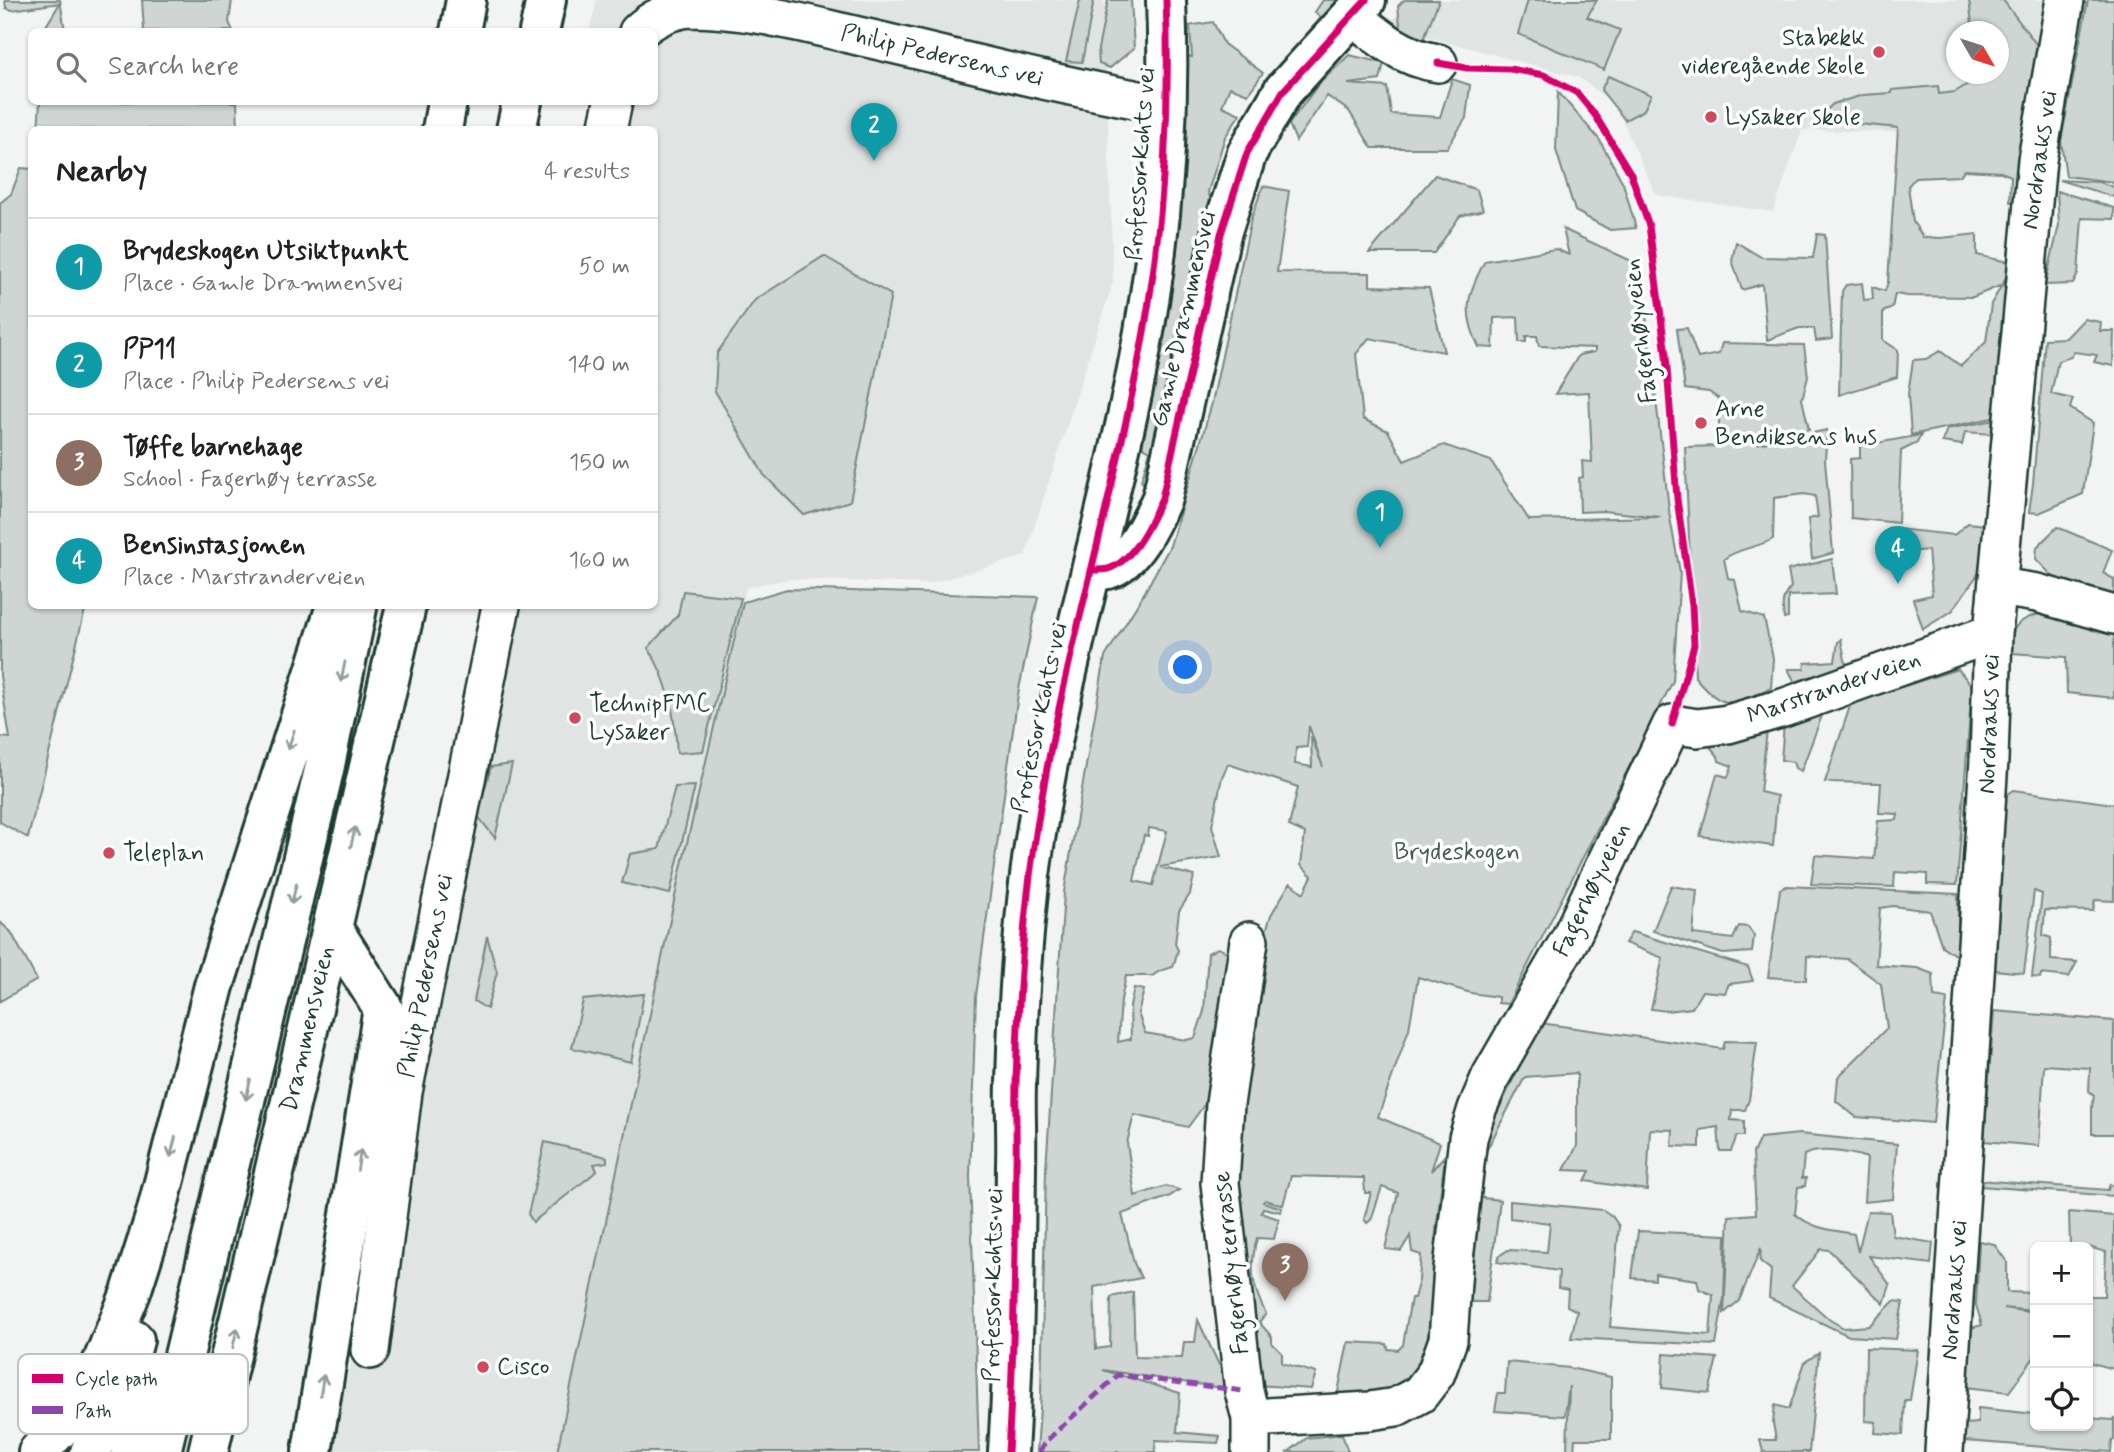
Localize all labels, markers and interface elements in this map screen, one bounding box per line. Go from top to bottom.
street label: Philip Pedersens vei [838,18,1046,94]
north arrow [1946,21,2009,84]
place label: Stabekk videregående skole [1681,23,1865,82]
search box [28,28,658,105]
marker: Stabekk videregående skole [1871,44,1887,60]
icon: search [52,48,90,86]
text: Search here [108,50,239,84]
street label: Professor Kohts vei [1119,66,1163,262]
street label: Nordraaks vei [2015,88,2065,232]
place label: Lysaker skole [1725,102,1861,133]
pin: 2 [851,103,897,161]
marker: Lysaker skole [1703,109,1719,125]
text: Nearby [56,152,147,191]
text: 4 results [544,157,630,187]
street label: Gamle Drammensvei [1144,208,1224,430]
text: Brydeskogen Utsiktpunkt [123,235,408,269]
text: 1 [74,252,84,282]
text: 50 m [579,252,630,282]
street label: Fagerhøyveien [1617,256,1668,405]
text: Place · Gamle Drammensvei [123,269,403,299]
text: PP11 [123,333,176,367]
text: 2 [73,350,85,380]
text: 140 m [567,350,630,380]
text: Place · Philip Pedersens vei [123,367,389,397]
place label: Arne Bendiksens hus [1715,394,1877,453]
marker: Arne Bendiksens hus [1693,415,1709,431]
text: Tøffe barnehage [123,431,303,465]
text: 3 [74,448,84,478]
text: 150 m [569,448,630,478]
text: School · Fagerhøy terrasse [123,465,377,495]
pin: 1 [1357,490,1403,548]
pin: 4 [1875,526,1921,584]
text: Bensinstasjonen [123,529,305,563]
text: 4 [72,546,86,576]
text: 160 m [569,546,630,576]
text: Place · Marstranderveien [123,563,365,593]
street label: Professor Kohts vei [1005,620,1075,816]
street label: Marstranderveien [1743,644,1925,732]
your location [1168,650,1202,684]
street label: Nordraaks vei [1972,653,2008,795]
one-way arrow [336,660,350,683]
place label: TechnipFMC Lysaker [589,689,710,748]
marker: TechnipFMC Lysaker [567,710,583,726]
one-way arrow [284,729,297,751]
street label: Fagerhøyveien [1546,818,1641,964]
one-way arrow [347,827,360,849]
park label: Brydeskogen [1394,837,1520,868]
place label: Teleplan [123,838,205,869]
marker: Teleplan [101,845,117,861]
street label: Philip Pedersens vei [391,872,461,1080]
one-way arrow [287,883,300,905]
street label: Drammensveien [274,943,342,1115]
one-way arrow [240,1078,254,1101]
one-way arrow [166,1135,179,1158]
one-way arrow [353,1149,366,1172]
street label: Fagerhøy terrasse [1207,1169,1260,1356]
street label: Professor Kohts vei [977,1188,1011,1382]
street label: Nordraaks vei [1935,1219,1975,1361]
map controls [2030,1242,2093,1431]
button: + [2030,1242,2093,1305]
pin: 3 [1262,1243,1308,1301]
button: − [2030,1305,2093,1368]
one-way arrow [229,1327,242,1350]
place label: Cisco [497,1352,549,1383]
legend [18,1354,248,1434]
marker: Cisco [475,1359,491,1375]
text: Cycle path [75,1367,158,1392]
button: locate [2030,1368,2093,1431]
one-way arrow [316,1374,329,1397]
text: Path [75,1399,112,1424]

